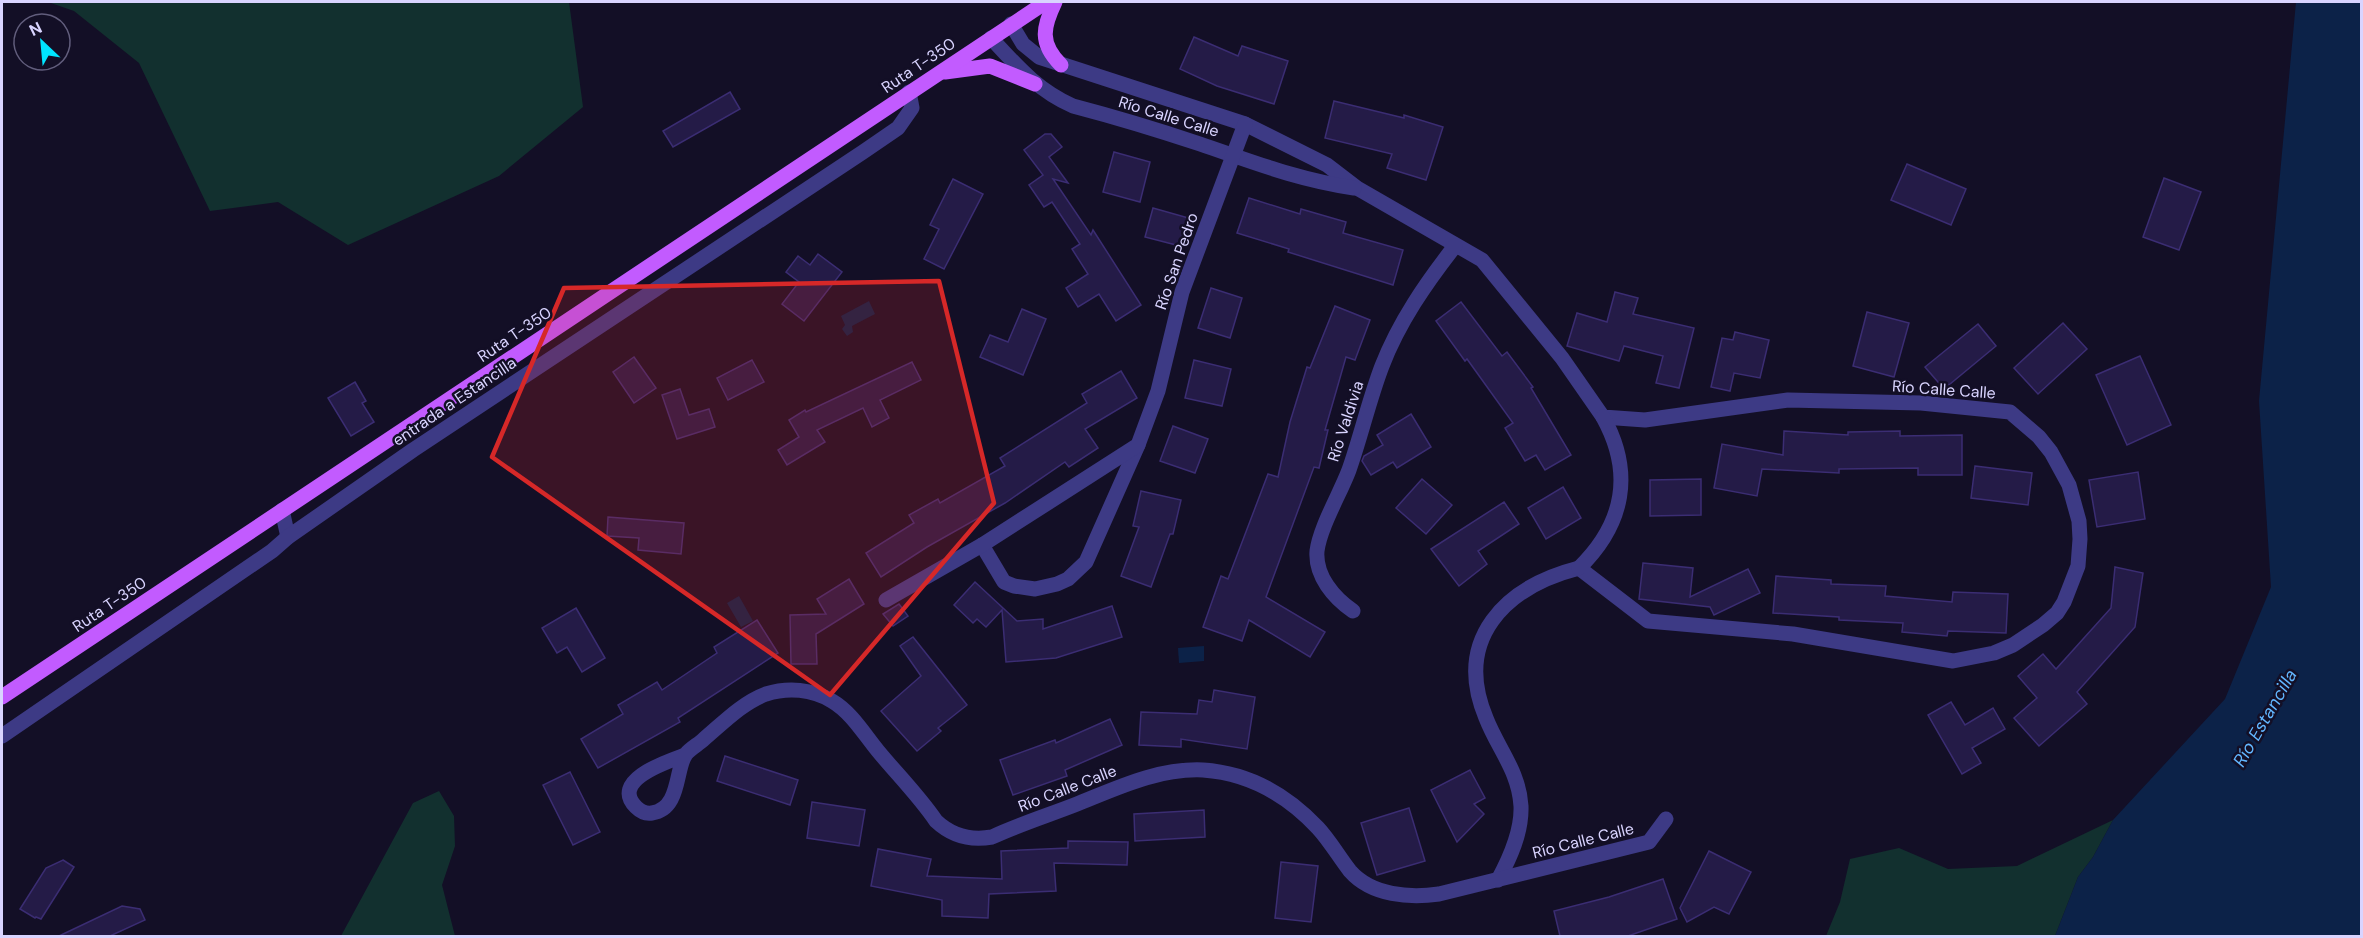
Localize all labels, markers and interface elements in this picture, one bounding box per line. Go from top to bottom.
north arrow [12,12,72,72]
text: N [26,17,45,41]
street label: Ruta T-350 [877,33,959,98]
street label: Río Calle Calle [1116,91,1222,142]
street label: Río San Pedro [1150,210,1203,312]
street label: Ruta T-350 [473,302,555,367]
street label: entrada a Estancilla [388,352,520,451]
street label: Río Calle Calle [1891,375,1997,404]
street label: Río Valdivia [1323,378,1368,464]
street label: Ruta T-350 [68,572,150,637]
water label: Río Estancilla [2227,665,2303,771]
street label: Río Calle Calle [1015,760,1119,817]
street label: Río Calle Calle [1530,818,1636,863]

